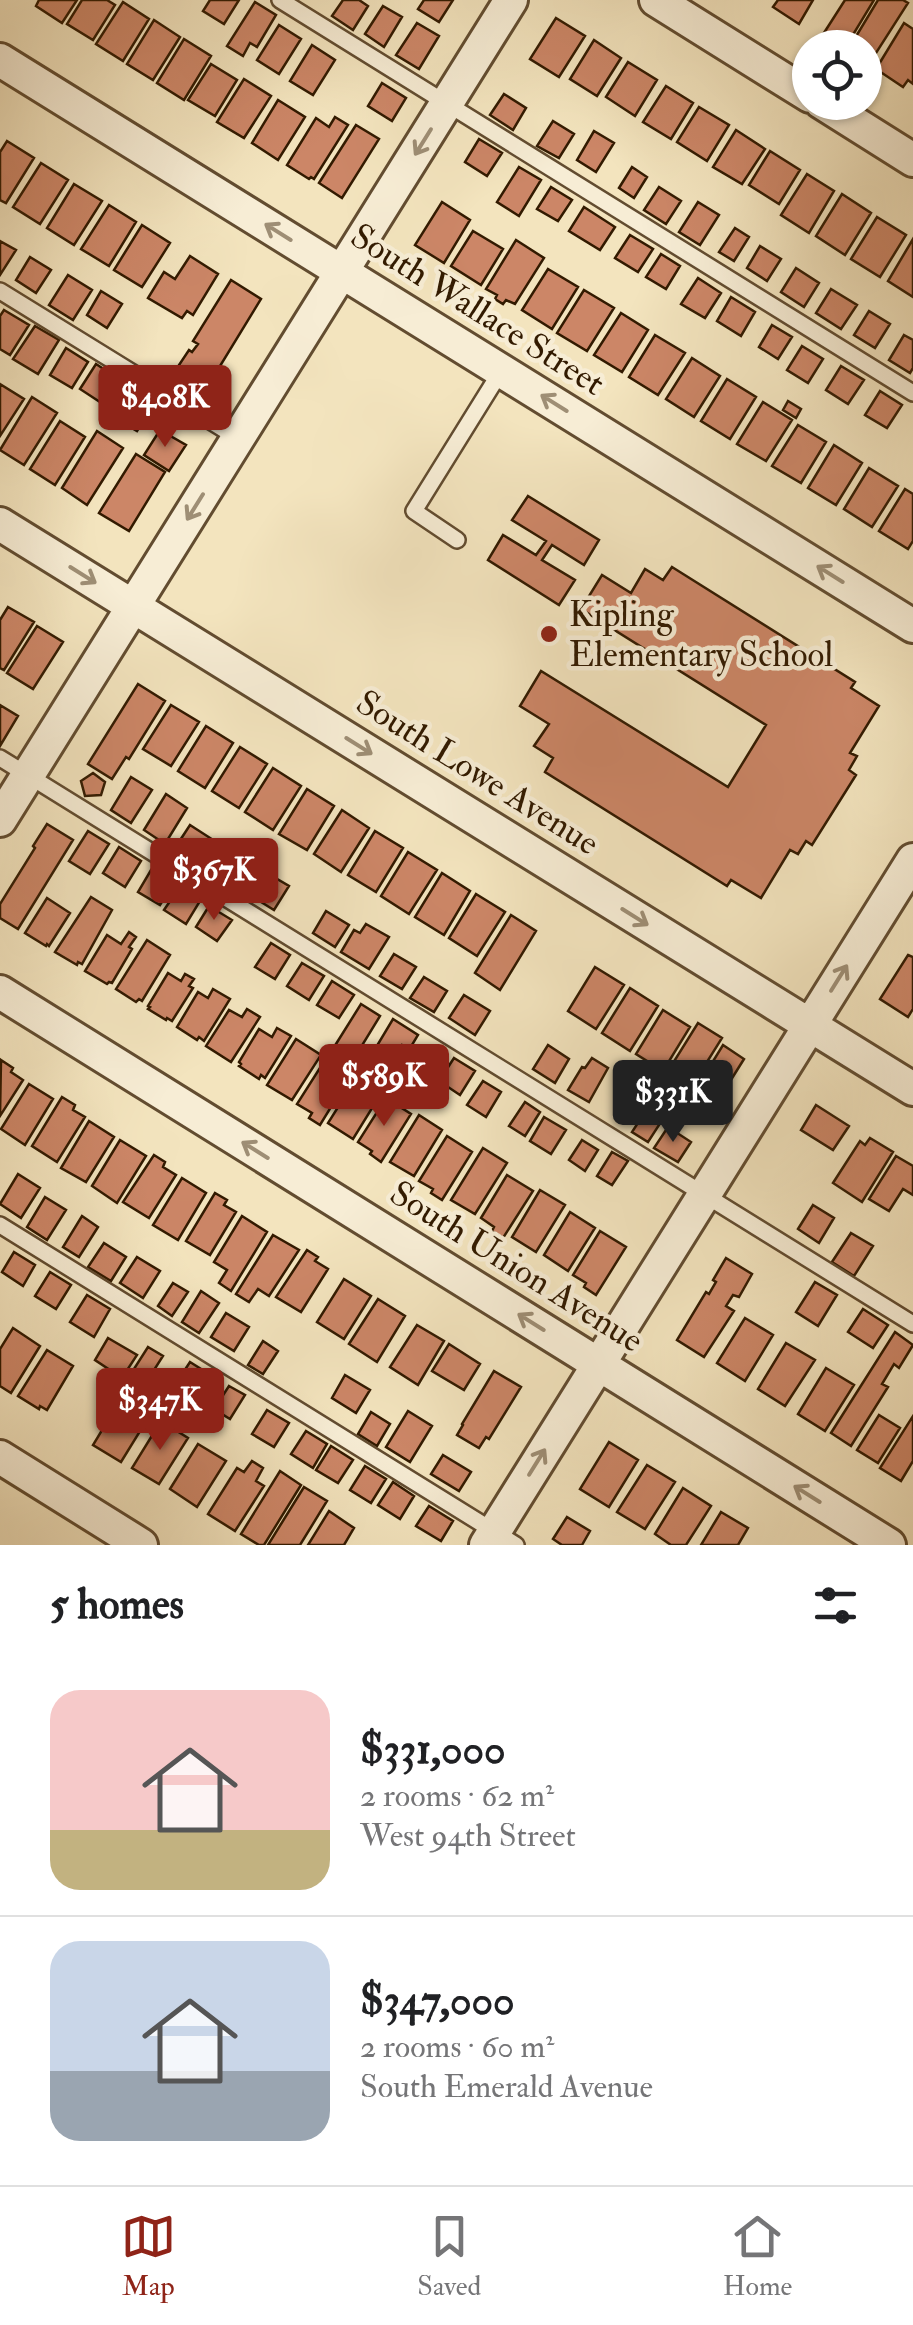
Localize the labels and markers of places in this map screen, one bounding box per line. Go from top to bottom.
pin: $408K [95,365,235,450]
place label: Kipling Elementary School [569,593,833,677]
marker: Kipling Elementary School [538,623,560,645]
pin: $367K [144,838,284,923]
pin: $589K [314,1044,454,1129]
pin: $331K [603,1060,743,1145]
pin: $347K [90,1368,230,1453]

